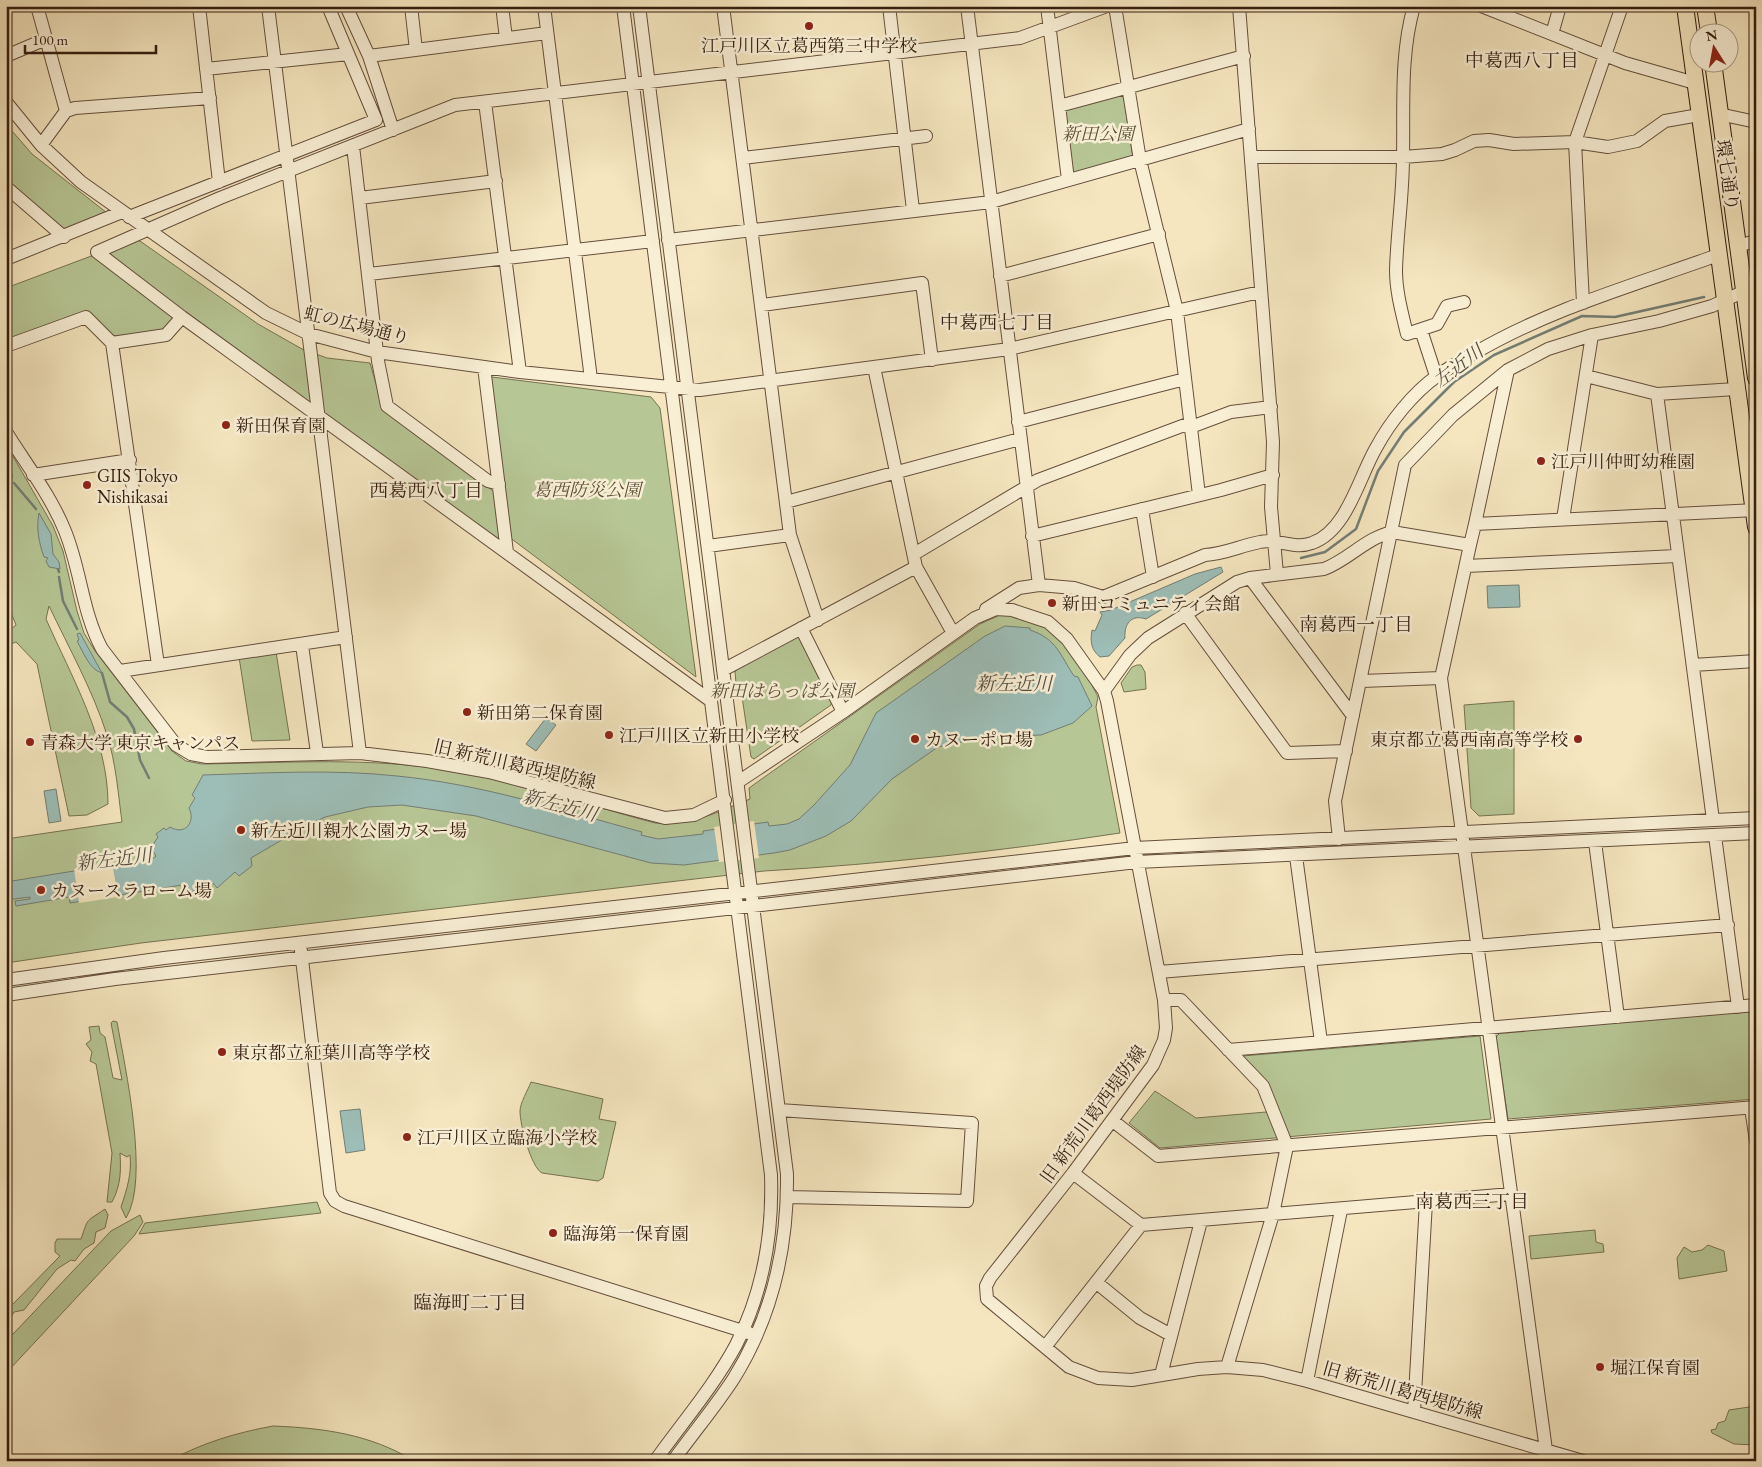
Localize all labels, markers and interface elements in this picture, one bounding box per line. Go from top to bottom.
marker: 江戸川区立葛西第三中学校 [803,20,815,32]
scale bar [25,22,156,54]
north arrow [1690,22,1740,72]
text: N [1704,25,1719,45]
text: 100 m [32,30,69,49]
place label: 江戸川区立葛西第三中学校 [701,34,917,57]
district label: 中葛西八丁目 [1465,48,1579,73]
park label: 新田公園 [1062,122,1137,145]
street label: 環七通り [1712,138,1744,212]
street label: 虹の広場通り [302,301,412,349]
district label: 中葛西七丁目 [940,310,1054,335]
water label: 左近川 [1428,338,1490,393]
place label: 新田保育園 [236,414,326,437]
marker: 新田保育園 [220,419,232,431]
place label: 江戸川仲町幼稚園 [1551,450,1695,473]
marker: 江戸川仲町幼稚園 [1535,455,1547,467]
place label: GIIS Tokyo Nishikasai [97,464,178,508]
district label: 西葛西八丁目 [369,478,483,503]
park label: 葛西防災公園 [533,478,644,501]
marker: GIIS Tokyo Nishikasai [81,479,93,491]
place label: 新田コミュニティ会館 [1062,592,1240,615]
marker: 新田コミュニティ会館 [1046,597,1058,609]
district label: 南葛西一丁目 [1299,612,1413,637]
water label: 新左近川 [976,671,1054,696]
park label: 新田はらっぱ公園 [710,679,857,702]
place label: 新田第二保育園 [477,701,603,724]
marker: 新田第二保育園 [461,706,473,718]
place label: 江戸川区立新田小学校 [619,724,799,747]
place label: カヌーポロ場 [925,728,1033,751]
place label: 東京都立葛西南高等学校 [1370,728,1568,751]
marker: 江戸川区立新田小学校 [603,729,615,741]
place label: 青森大学 東京キャンパス [40,731,240,754]
marker: カヌーポロ場 [909,733,921,745]
marker: 東京都立葛西南高等学校 [1572,733,1584,745]
street label: 旧 新荒川葛西堤防線 [432,734,598,794]
marker: 青森大学 東京キャンパス [24,736,36,748]
water label: 新左近川 [520,783,602,827]
place label: 新左近川親水公園カヌー場 [251,819,467,842]
marker: 新左近川親水公園カヌー場 [235,824,247,836]
water label: 新左近川 [75,842,155,876]
place label: カヌースラローム場 [51,879,212,902]
marker: カヌースラローム場 [35,884,47,896]
street label: 旧 新荒川葛西堤防線 [1035,1040,1151,1188]
place label: 東京都立紅葉川高等学校 [232,1041,430,1064]
marker: 東京都立紅葉川高等学校 [216,1046,228,1058]
place label: 江戸川区立臨海小学校 [417,1126,597,1149]
marker: 江戸川区立臨海小学校 [401,1131,413,1143]
district label: 南葛西三丁目 [1415,1189,1529,1214]
place label: 臨海第一保育園 [563,1222,689,1245]
marker: 臨海第一保育園 [547,1227,559,1239]
district label: 臨海町二丁目 [413,1290,527,1315]
street label: 旧 新荒川葛西堤防線 [1320,1356,1486,1424]
place label: 堀江保育園 [1610,1356,1700,1379]
marker: 堀江保育園 [1594,1361,1606,1373]

